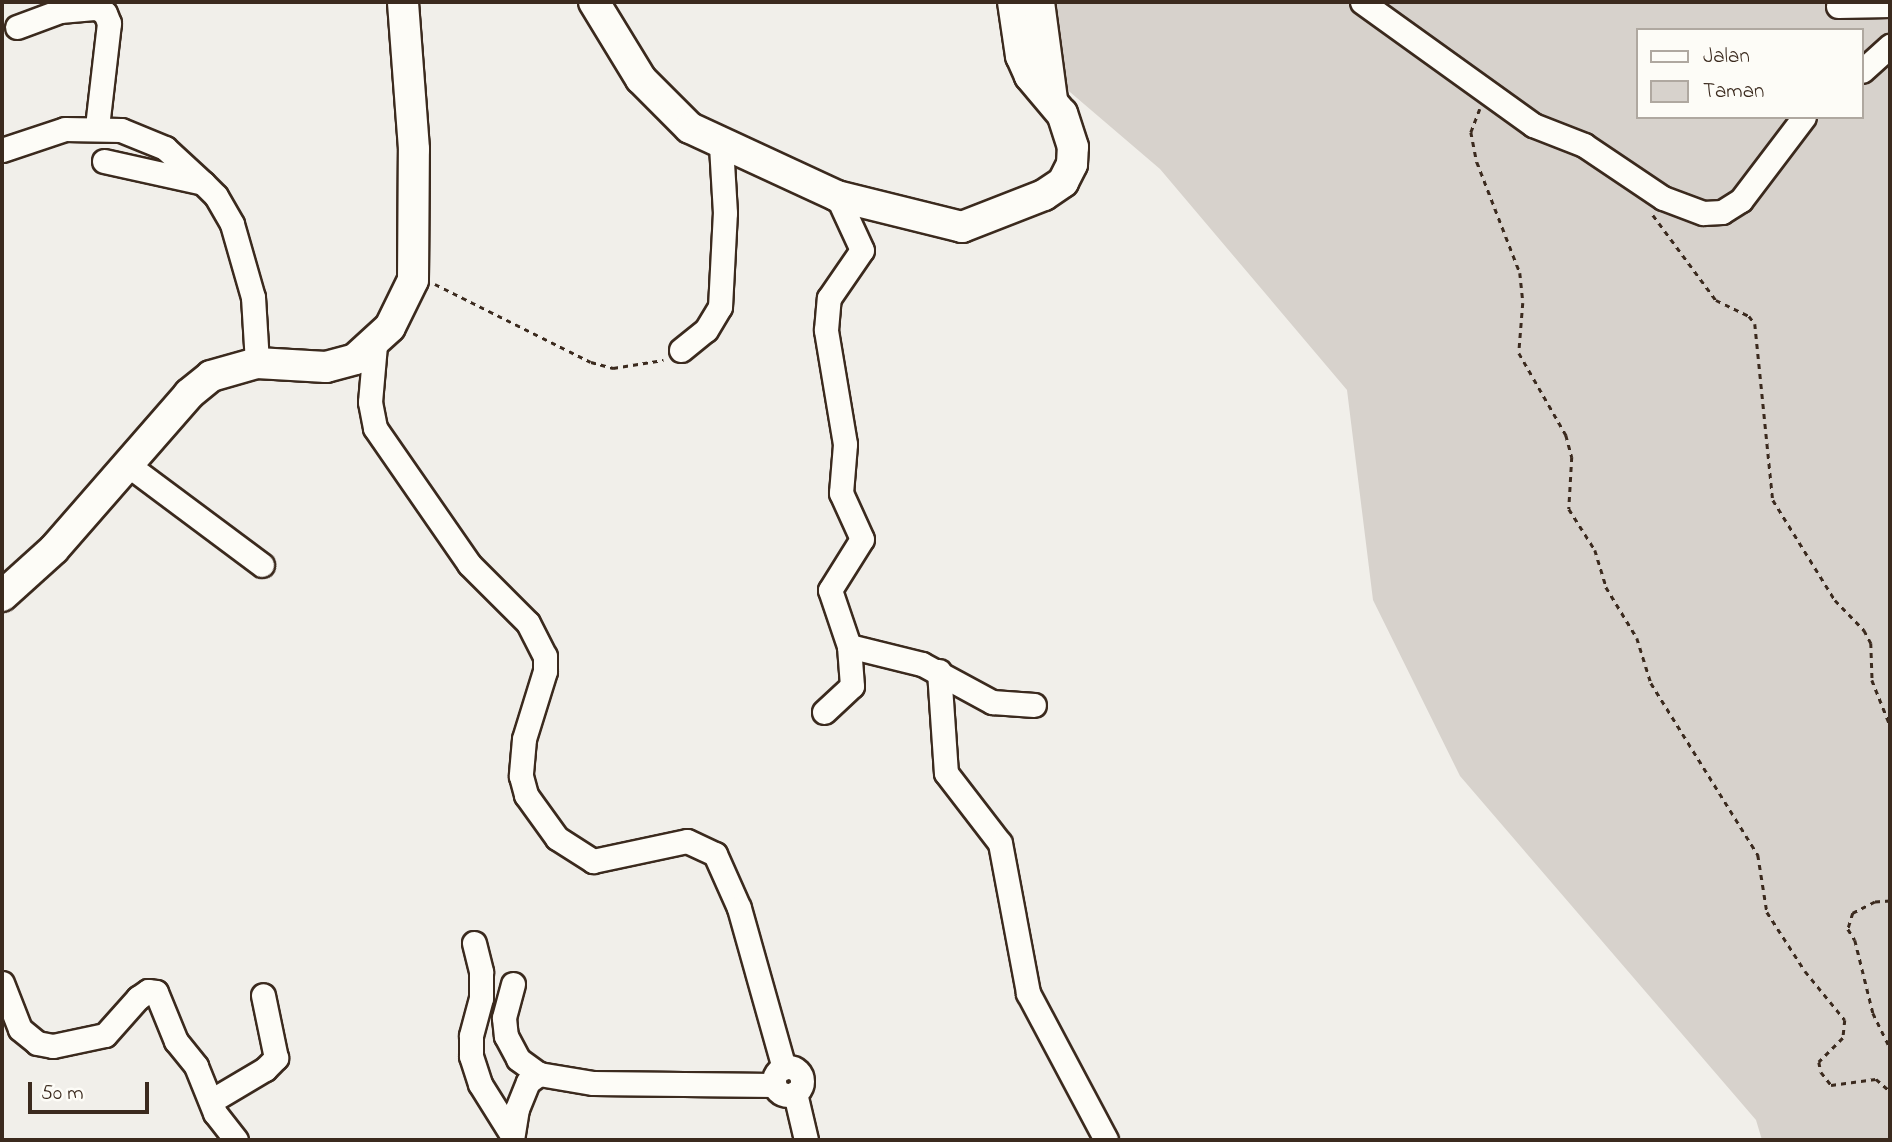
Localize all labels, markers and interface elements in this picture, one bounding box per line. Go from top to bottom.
legend [1636,28,1864,119]
text: Jalan [1703,42,1750,72]
text: Taman [1703,77,1764,107]
scale bar [32,1068,152,1112]
text: 50 m [41,1079,84,1109]

